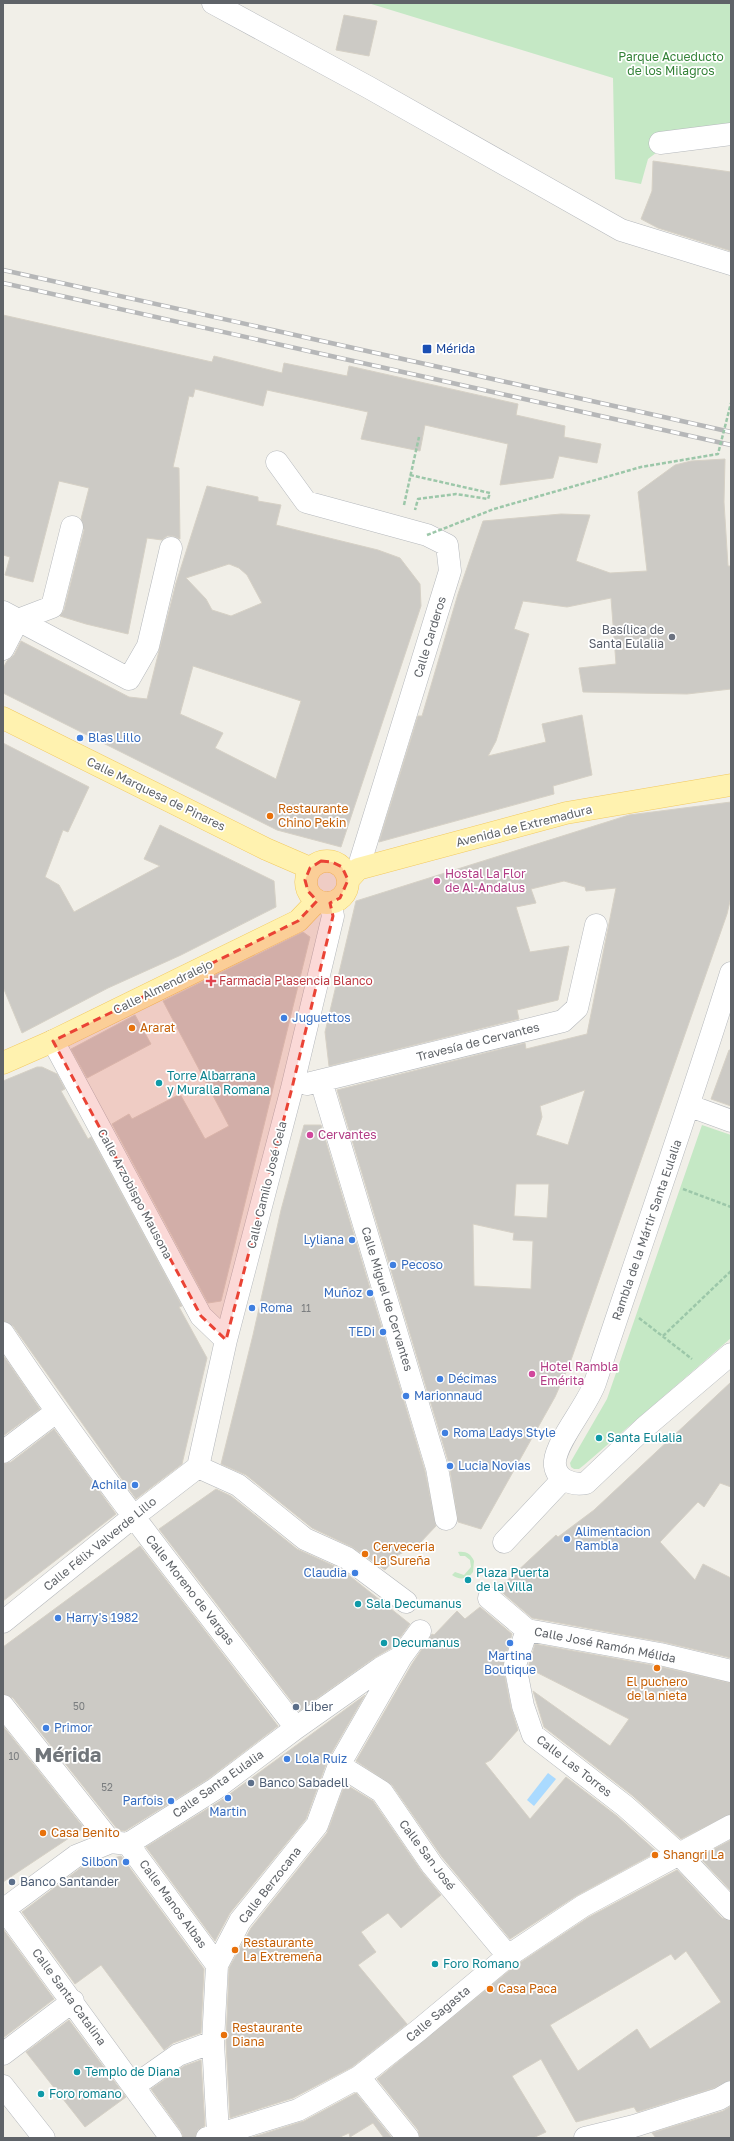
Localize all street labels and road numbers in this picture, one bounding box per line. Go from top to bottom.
street label: Calle Carderos [410,594,449,679]
street label: Calle Marquesa de Pinares [84,753,228,834]
street label: Avenida de Extremadura [454,801,593,850]
street label: Calle Almendralejo [111,956,215,1017]
street label: Travesía de Cervantes [415,1019,541,1064]
street label: Calle Camilo José Cela [243,1119,290,1250]
street label: Calle Arzobispo Mausona [95,1126,176,1261]
street label: Rambla de la Mártir Santa Eulalia [608,1137,685,1322]
street label: Calle Miguel de Cervantes [358,1225,417,1373]
street label: Calle Félix Valverde Lillo [40,1493,159,1594]
street label: Calle Moreno de Vargas [143,1532,238,1648]
street label: Calle José Ramón Mélida [533,1623,677,1666]
street label: Calle Las Torres [534,1731,615,1800]
street label: Calle Santa Eulalia [169,1747,266,1821]
street label: Calle San José [396,1816,459,1893]
street label: Calle Berzocana [235,1843,304,1926]
street label: Calle Manos Albas [136,1857,211,1951]
street label: Calle Santa Catalina [29,1945,110,2048]
street label: Calle Sagasta [403,1982,473,2045]

